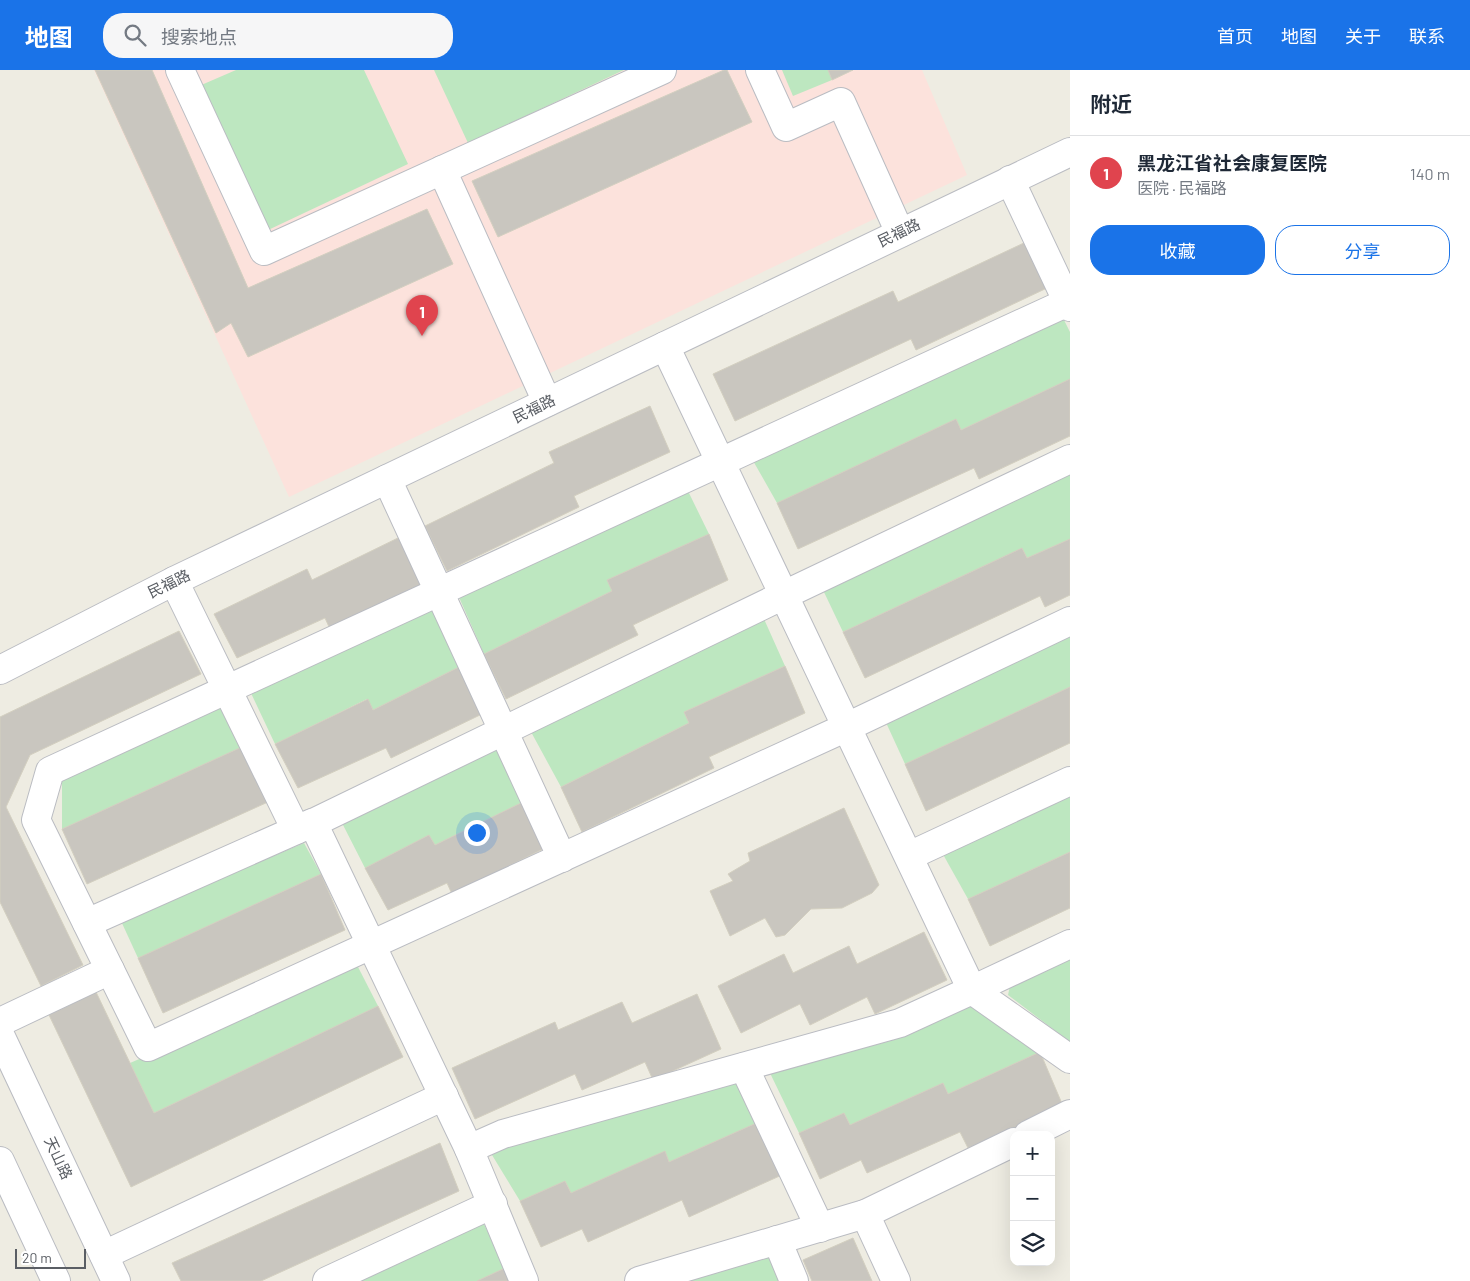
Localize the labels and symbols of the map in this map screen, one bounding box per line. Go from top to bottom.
street label: 民福路 [874,214,923,250]
pin: 1 [406,295,438,336]
street label: 民福路 [509,390,558,426]
street label: 民福路 [144,565,193,601]
your location [464,820,490,846]
street label: 天山路 [41,1133,77,1182]
scale bar [15,1246,86,1269]

